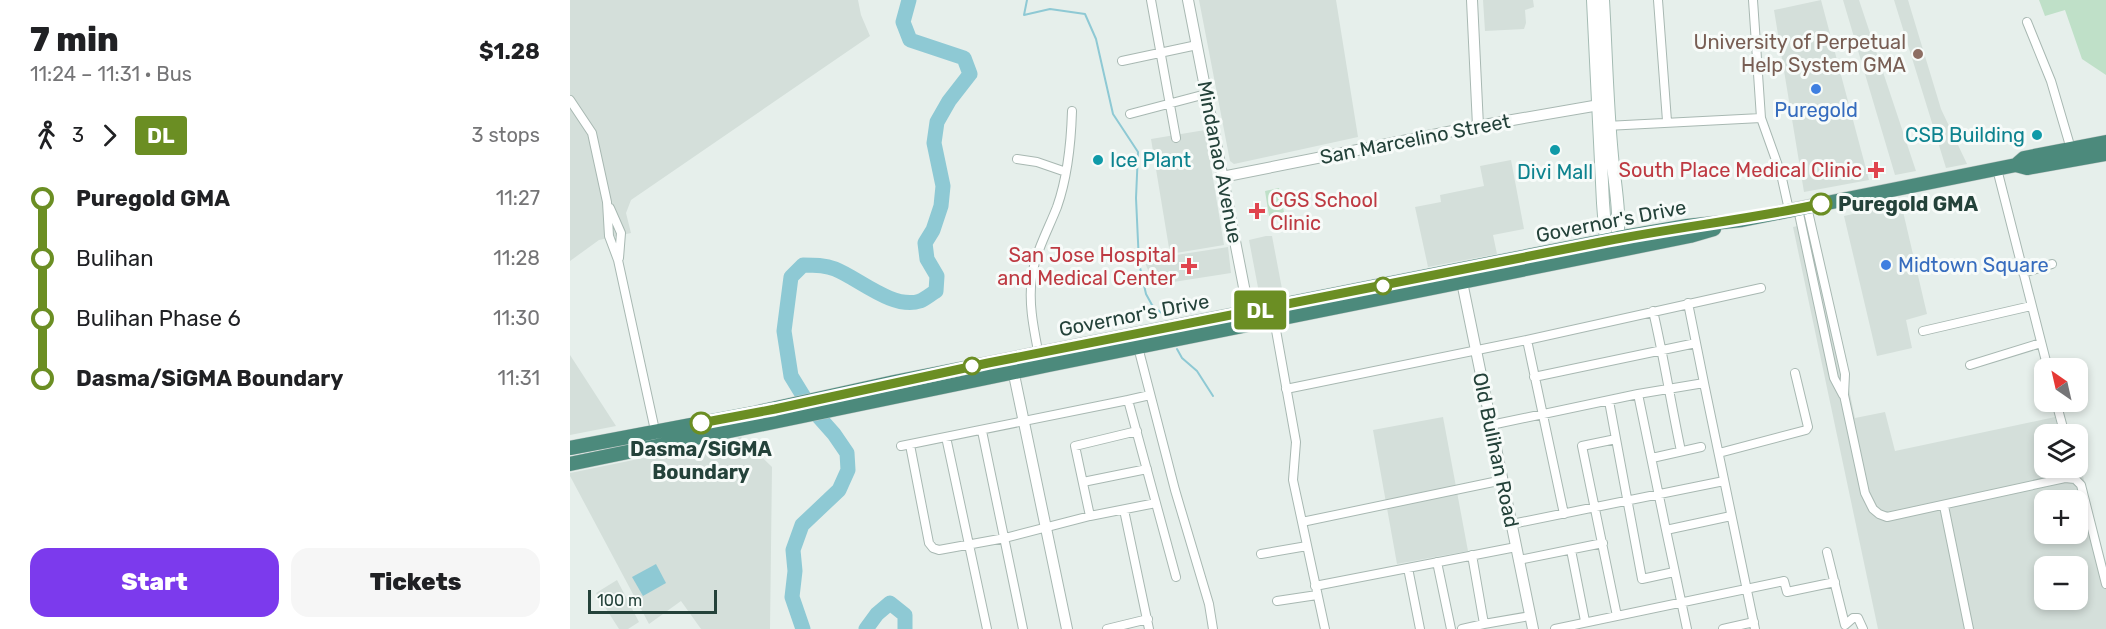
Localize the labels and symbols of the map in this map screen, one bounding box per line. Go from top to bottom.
place label: University of Perpetual Help System GMA [1693,30,1906,77]
marker: University of Perpetual Help System GMA [1911,47,1925,61]
street label: Mindanao Avenue [1192,79,1248,245]
marker: Puregold [1809,82,1823,96]
place label: Puregold [1774,98,1858,122]
street label: San Marcelino Street [1318,109,1512,169]
place label: CSB Building [1905,123,2025,147]
marker: CSB Building [2030,128,2044,142]
marker: Divi Mall [1548,143,1562,157]
place label: Ice Plant [1110,148,1191,172]
marker: Ice Plant [1091,153,1105,167]
place label: South Place Medical Clinic [1619,158,1862,182]
place label: Divi Mall [1517,160,1593,184]
marker: South Place Medical Clinic [1867,161,1885,179]
place label: CGS School Clinic [1270,188,1378,235]
place label: Puregold GMA [1838,192,1979,216]
marker: Puregold GMA [1810,193,1832,215]
street label: Governor's Drive [1534,195,1688,247]
marker: CGS School Clinic [1248,202,1266,220]
place label: San Jose Hospital and Medical Center [997,243,1176,290]
place label: Midtown Square [1898,253,2049,277]
marker: San Jose Hospital and Medical Center [1180,257,1198,275]
marker: Midtown Square [1879,258,1893,272]
unlabelled marker [1374,277,1392,295]
street label: Governor's Drive [1057,289,1211,341]
line badge: DL [1233,290,1287,330]
unlabelled marker [963,357,981,375]
north arrow [2034,358,2088,412]
street label: Old Bulihan Road [1468,370,1524,530]
marker: Dasma/SiGMA Boundary [690,412,712,434]
place label: Dasma/SiGMA Boundary [630,437,773,484]
scale bar [588,587,717,614]

